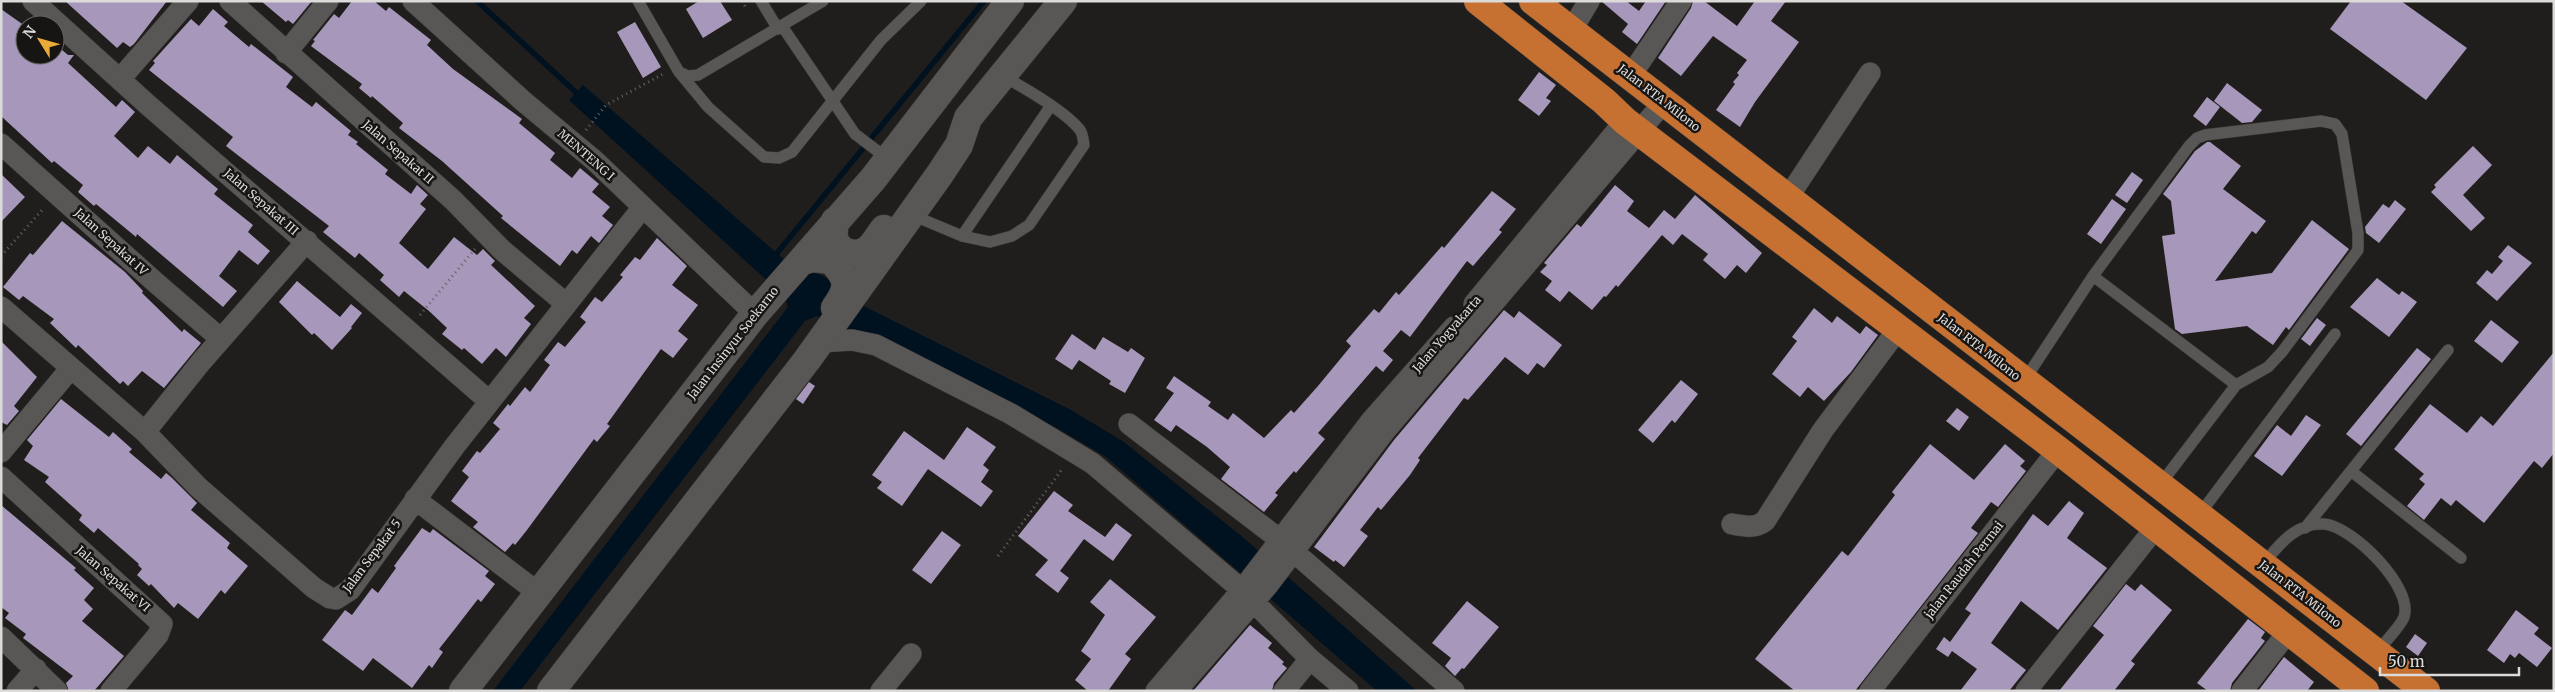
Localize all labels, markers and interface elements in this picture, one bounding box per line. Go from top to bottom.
north arrow [15,15,65,65]
text: N [19,22,40,42]
street label: Jalan RTA Milono [1614,60,1703,134]
street label: Jalan Sepakat II [359,116,437,187]
street label: MENTENG I [555,126,618,183]
street label: Jalan Sepakat III [220,165,302,238]
street label: Jalan Sepakat IV [71,204,152,279]
street label: Jalan Insinyur Soekarno [683,283,781,403]
street label: Jalan Yogyakarta [1409,292,1484,376]
street label: Jalan RTA Milono [1934,309,2023,383]
street label: Jalan Sepakat 5 [339,516,404,596]
street label: jalan Raudah Permai [1920,518,2006,622]
street label: Jalan Sepakat VI [73,542,153,615]
street label: Jalan RTA Milono [2255,556,2344,630]
scale bar [2380,644,2519,676]
text: 50 m [2388,652,2425,671]

